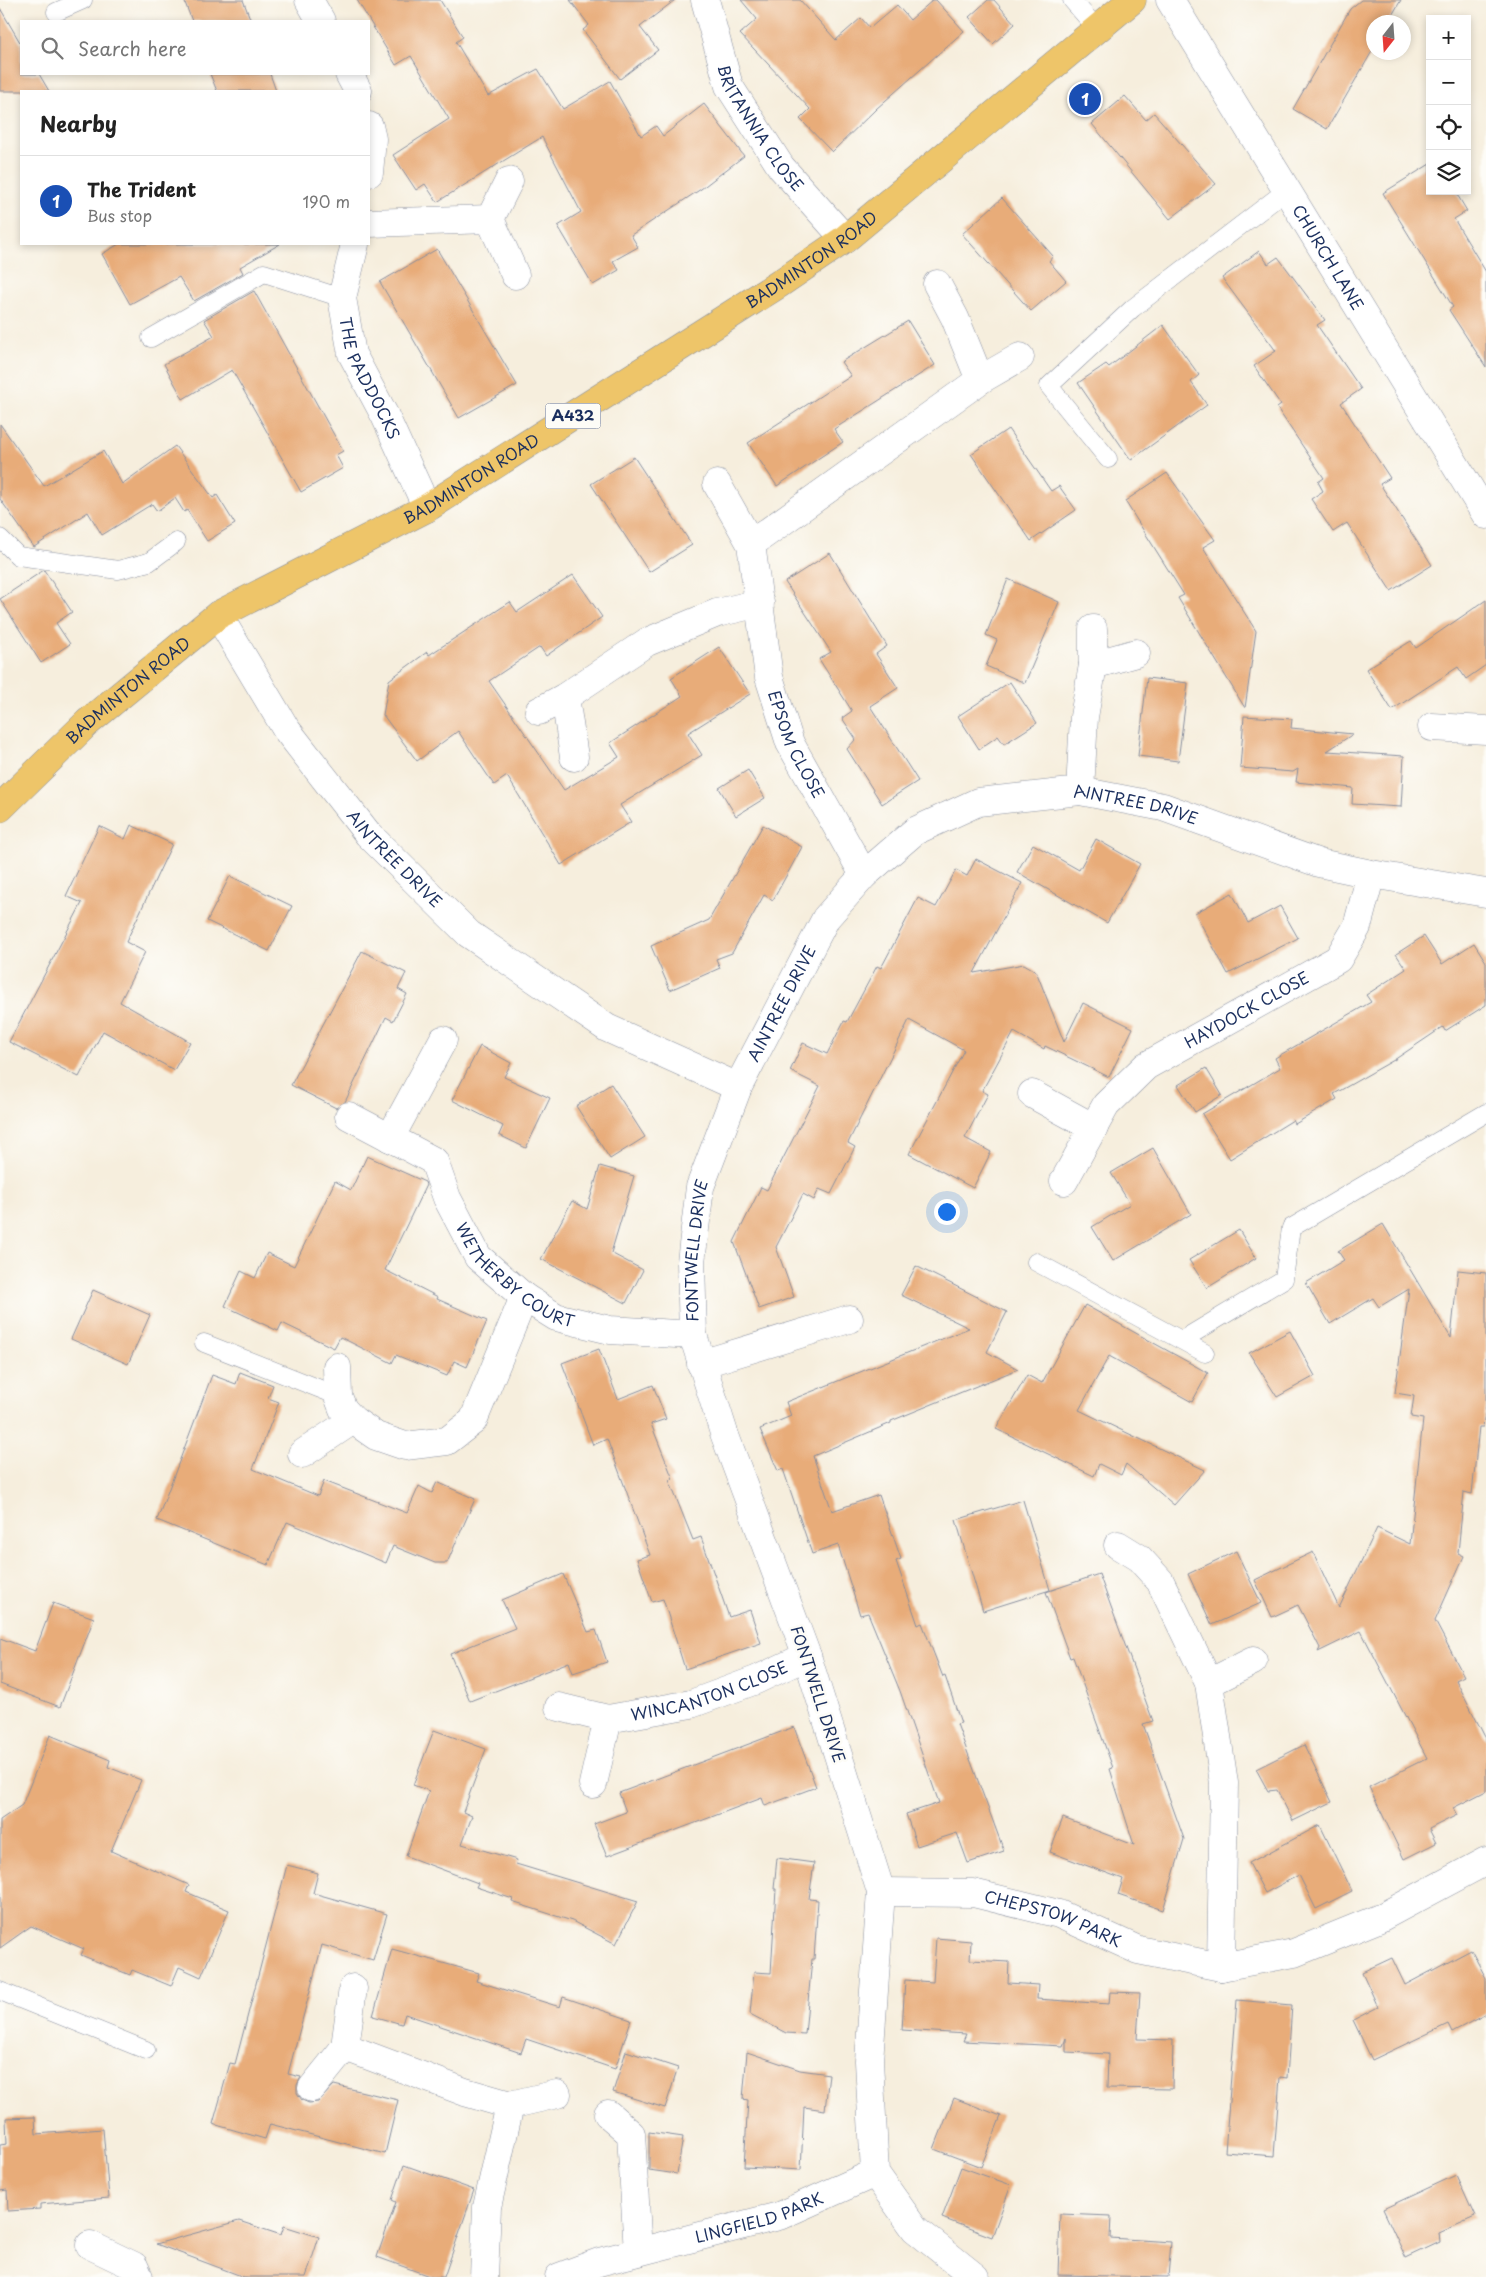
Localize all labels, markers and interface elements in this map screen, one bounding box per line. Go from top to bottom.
north arrow [1366,15,1411,60]
map controls [1426,15,1471,195]
button: + [1426,15,1471,60]
search box [20,20,370,75]
icon: search [38,34,66,62]
text: Search here [78,34,187,62]
button: − [1426,60,1471,105]
street label: BRITANNIA CLOSE [712,61,810,196]
pin: 1 [1069,80,1101,118]
button: locate [1426,105,1471,150]
text: Nearby [40,107,117,139]
button: layers [1426,150,1471,195]
text: The Trident [87,175,196,203]
text: 1 [52,189,60,213]
text: 190 m [302,189,350,213]
street label: CHURCH LANE [1287,199,1370,314]
text: Bus stop [87,203,152,227]
street label: BADMINTON ROAD [740,204,882,313]
street label: THE PADDOCKS [335,315,407,443]
road number: A432 [546,404,600,428]
street label: BADMINTON ROAD [399,427,543,529]
street label: BADMINTON ROAD [60,630,195,749]
street label: EPSOM CLOSE [763,687,832,802]
street label: AINTREE DRIVE [1072,777,1202,830]
street label: AINTREE DRIVE [342,804,448,912]
street label: AINTREE DRIVE [740,941,821,1065]
street label: HAYDOCK CLOSE [1179,965,1313,1053]
street label: FONTWELL DRIVE [678,1175,713,1322]
your location [934,1199,960,1225]
street label: WETHERBY COURT [451,1218,577,1332]
street label: FONTWELL DRIVE [785,1622,852,1765]
street label: WINCANTON CLOSE [629,1654,792,1726]
street label: CHEPSTOW PARK [982,1883,1126,1952]
street label: LINGFIELD PARK [692,2185,827,2248]

